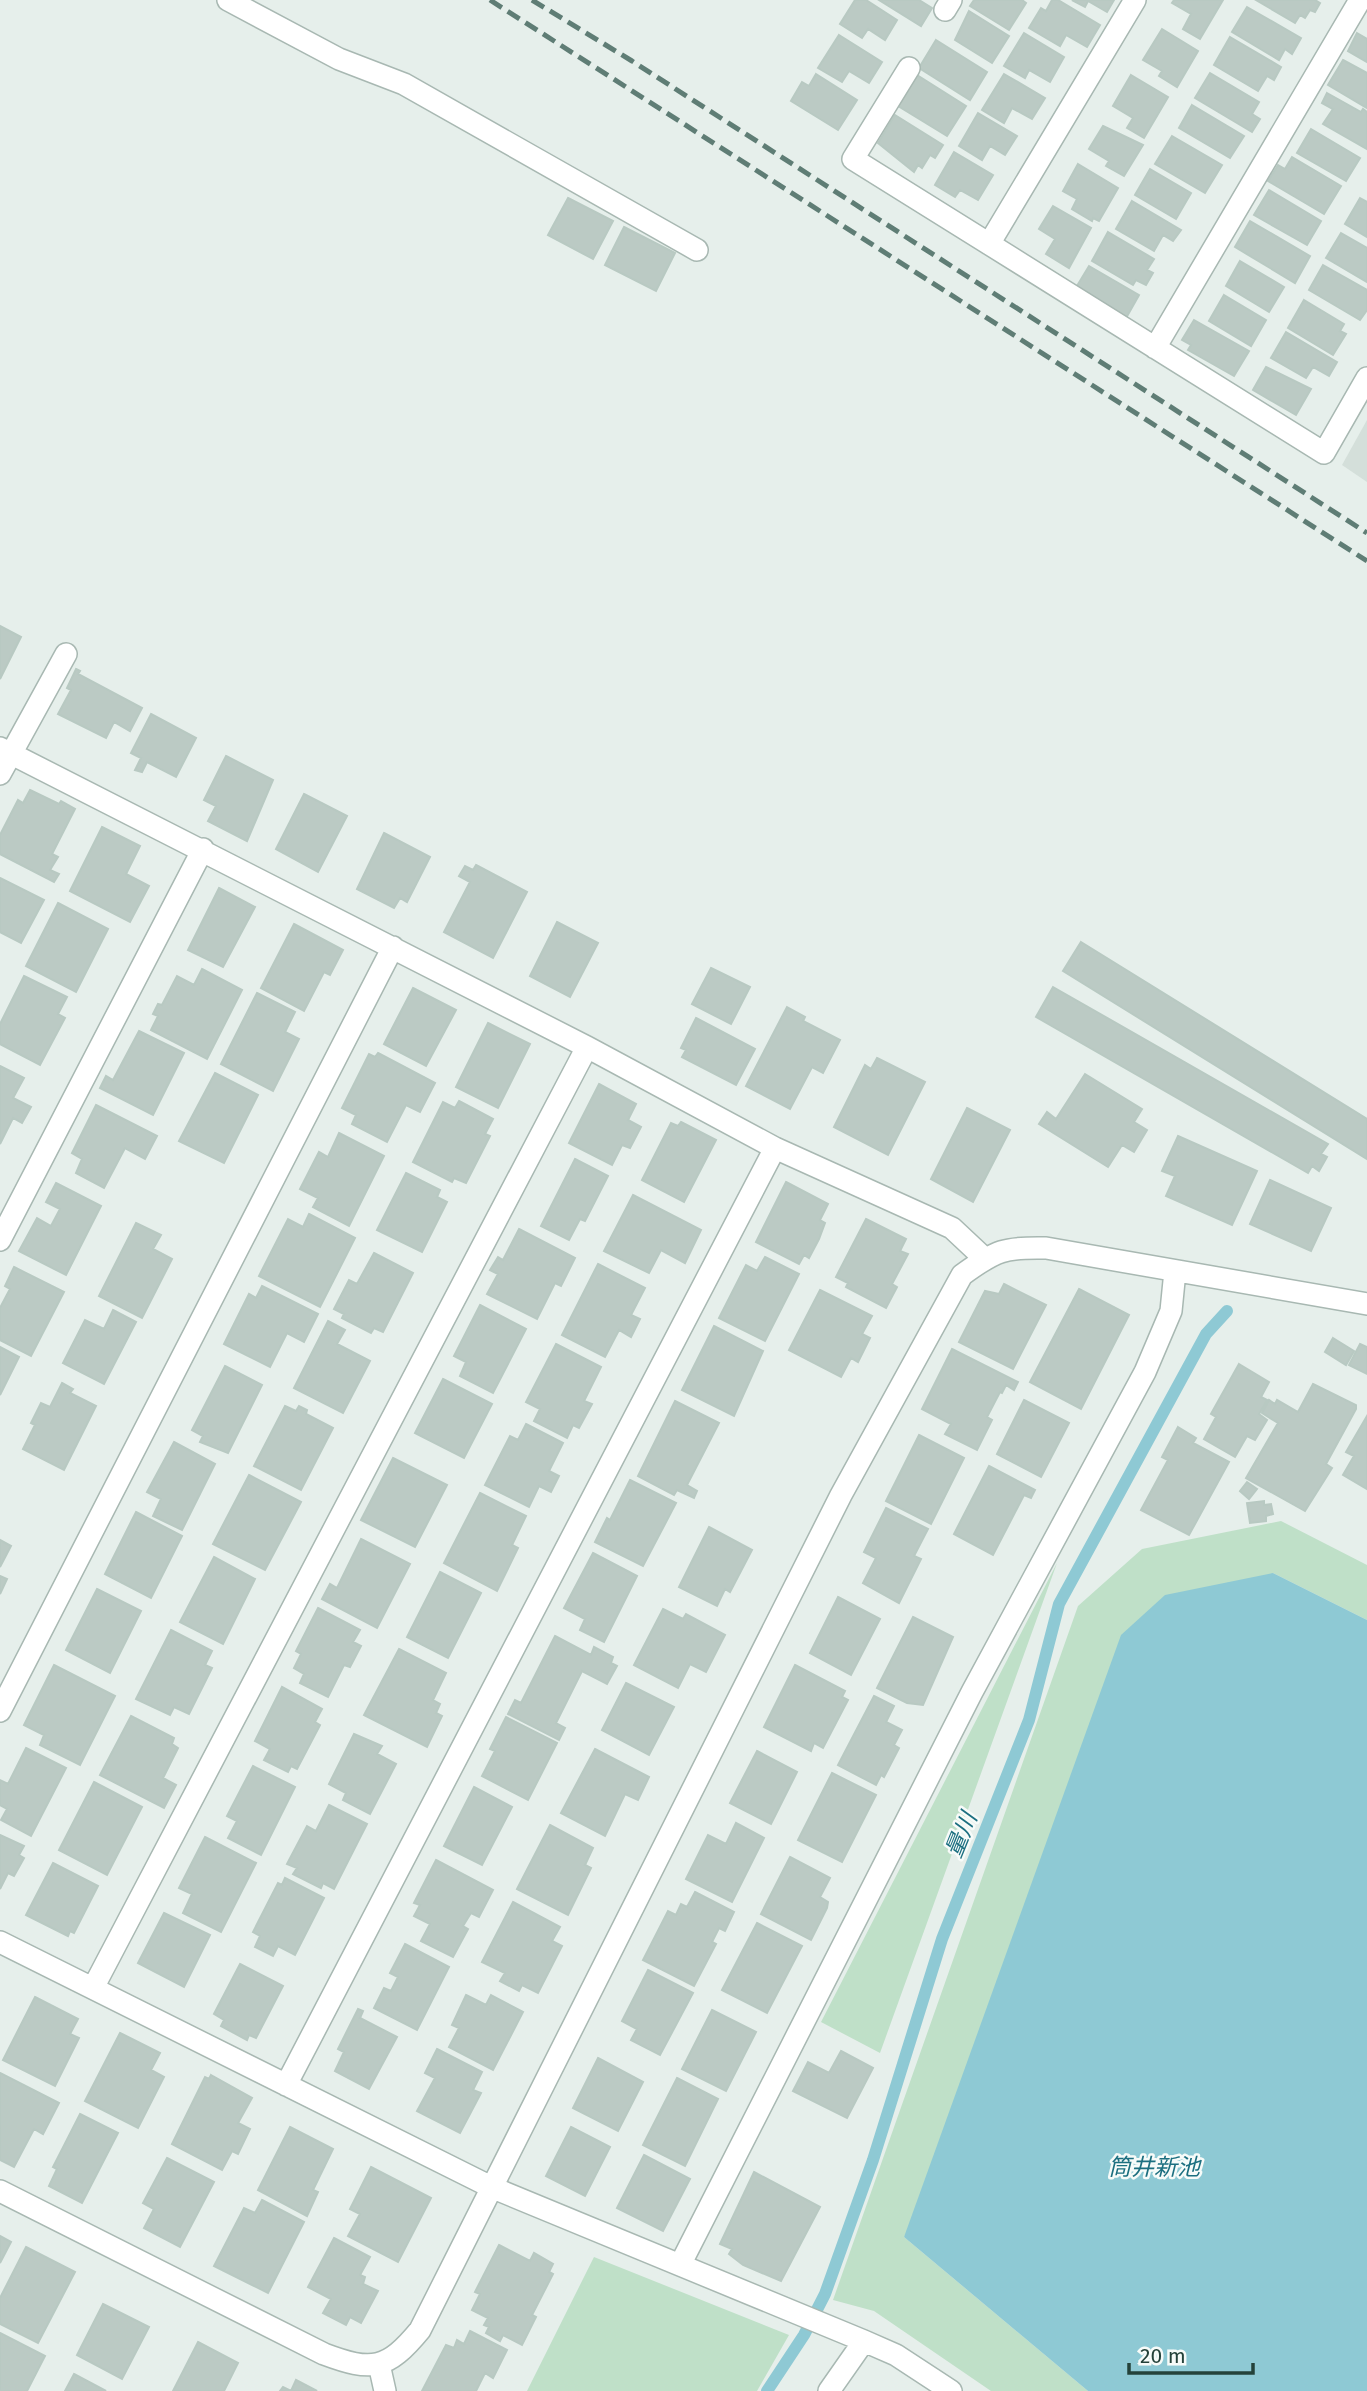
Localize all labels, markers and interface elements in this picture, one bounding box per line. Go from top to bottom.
water label: 量川 [939,1806,984,1862]
water label: 筒井新池 [1108,2153,1202,2181]
scale bar [1129,2332,1253,2376]
text: 20 m [1140,2343,1186,2369]

